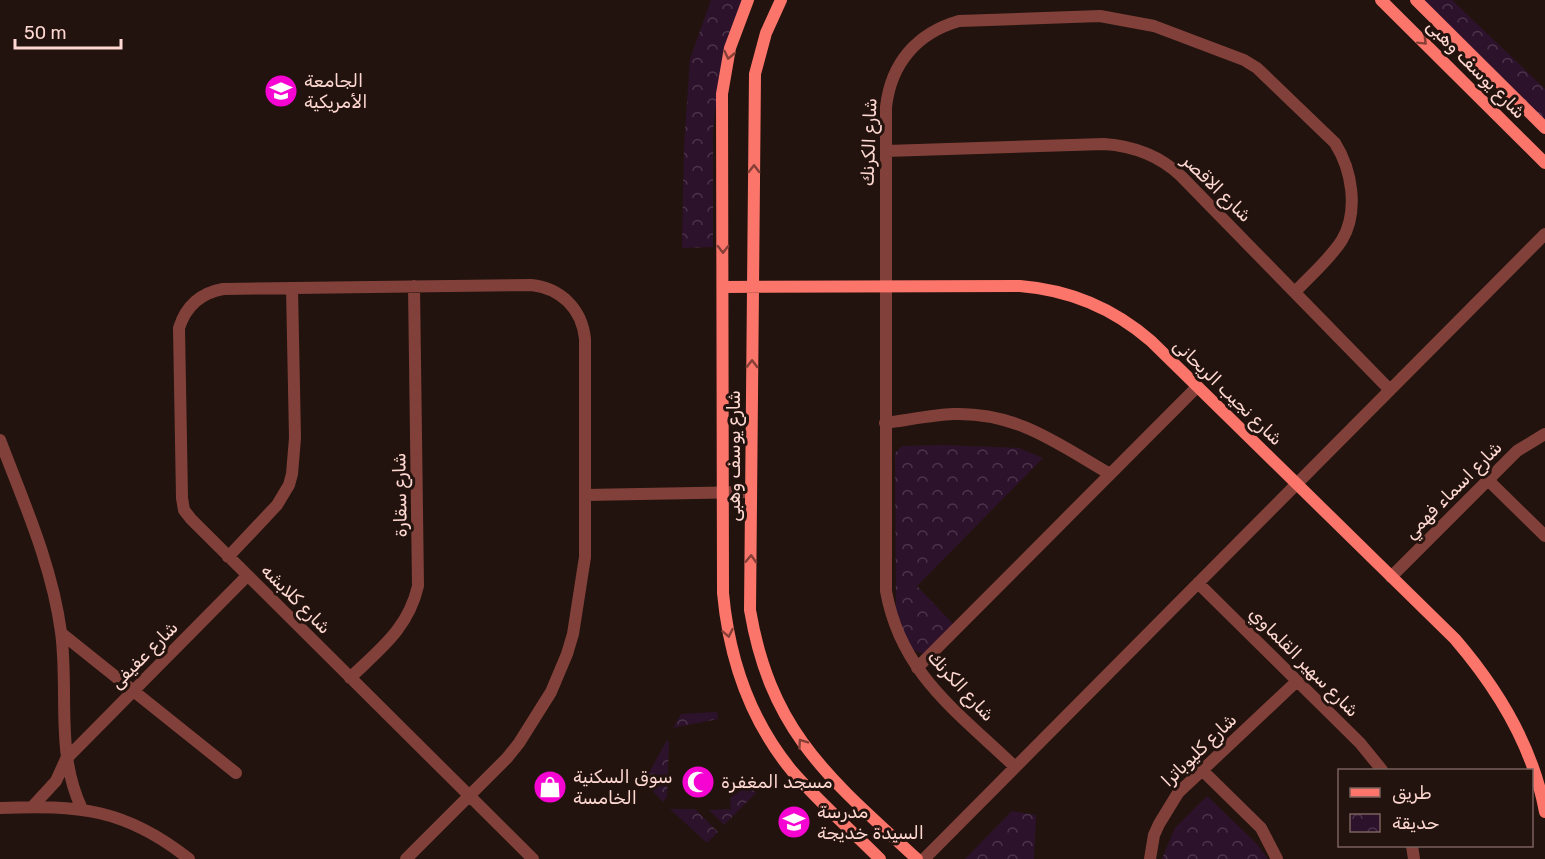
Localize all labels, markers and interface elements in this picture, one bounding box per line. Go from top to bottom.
scale bar [15,12,122,50]
street label: شارع يوسف وهبى [1421,15,1530,124]
text: 50 m [24,22,67,44]
one-way arrow [1415,34,1426,45]
one-way arrow [723,50,736,60]
place label: الجامعة الأمريكية [304,70,367,113]
school or university icon: الجامعة الأمريكية [263,73,299,109]
street label: شارع الكرنك [856,97,883,187]
street label: شارع الاقصر [1176,149,1256,227]
one-way arrow [748,165,760,174]
one-way arrow [717,245,729,254]
street label: شارع نجيب الريحانى [1168,334,1287,451]
one-way arrow [746,360,758,369]
street label: شارع يوسف وهبى [723,390,746,522]
street label: شارع اسماء فهمي [1399,436,1508,545]
street label: شارع سقارة [388,452,413,538]
one-way arrow [745,555,758,564]
street label: شارع كلابشه [256,559,336,639]
street label: شارع سهير القلماوي [1244,603,1363,722]
street label: شارع عفيفى [105,616,183,694]
one-way arrow [721,628,734,638]
street label: شارع الكرنك [922,646,999,727]
street label: شارع كليوباترا [1157,709,1242,792]
one-way arrow [798,739,809,750]
mosque icon: مسجد المغفرة [680,764,716,800]
place label: سوق السكنية الخامسة [573,766,673,809]
shop icon: سوق السكنية الخامسة [532,769,568,805]
legend [1338,769,1533,847]
place label: مسجد المغفرة [721,771,833,793]
text: طريق [1392,782,1432,804]
place label: مدرسة السيدة خديجة [817,801,924,844]
school or university icon: مدرسة السيدة خديجة [776,804,812,840]
text: حديقة [1392,812,1439,834]

